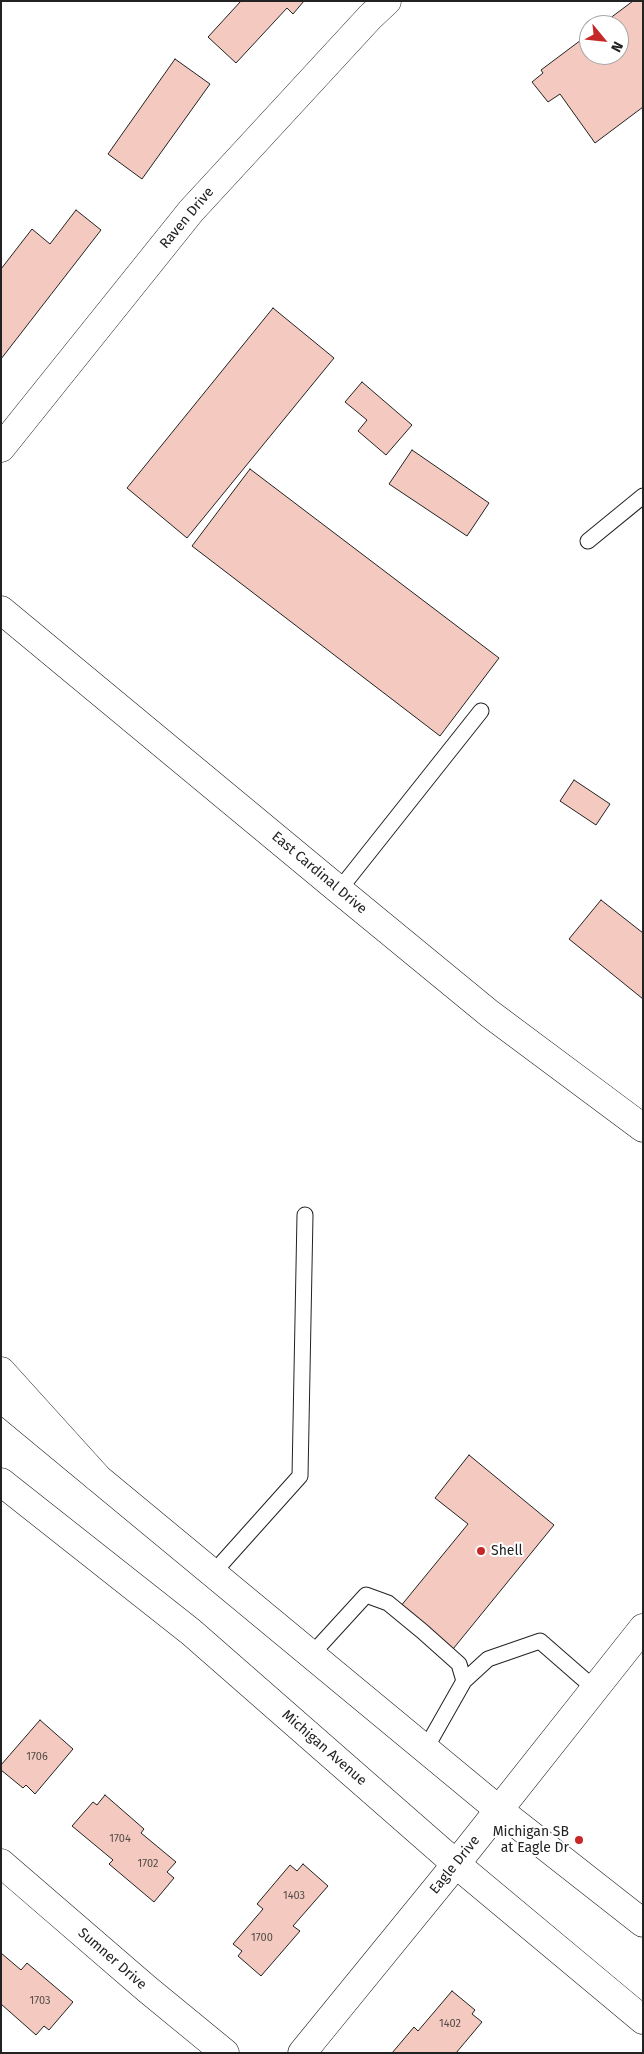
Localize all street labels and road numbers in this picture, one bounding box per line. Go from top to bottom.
street label: Raven Drive [156,184,218,252]
street label: East Cardinal Drive [268,828,370,918]
street label: Michigan Avenue [278,1707,370,1789]
street label: Eagle Drive [426,1832,484,1898]
street label: Sumner Drive [74,1925,150,1993]

